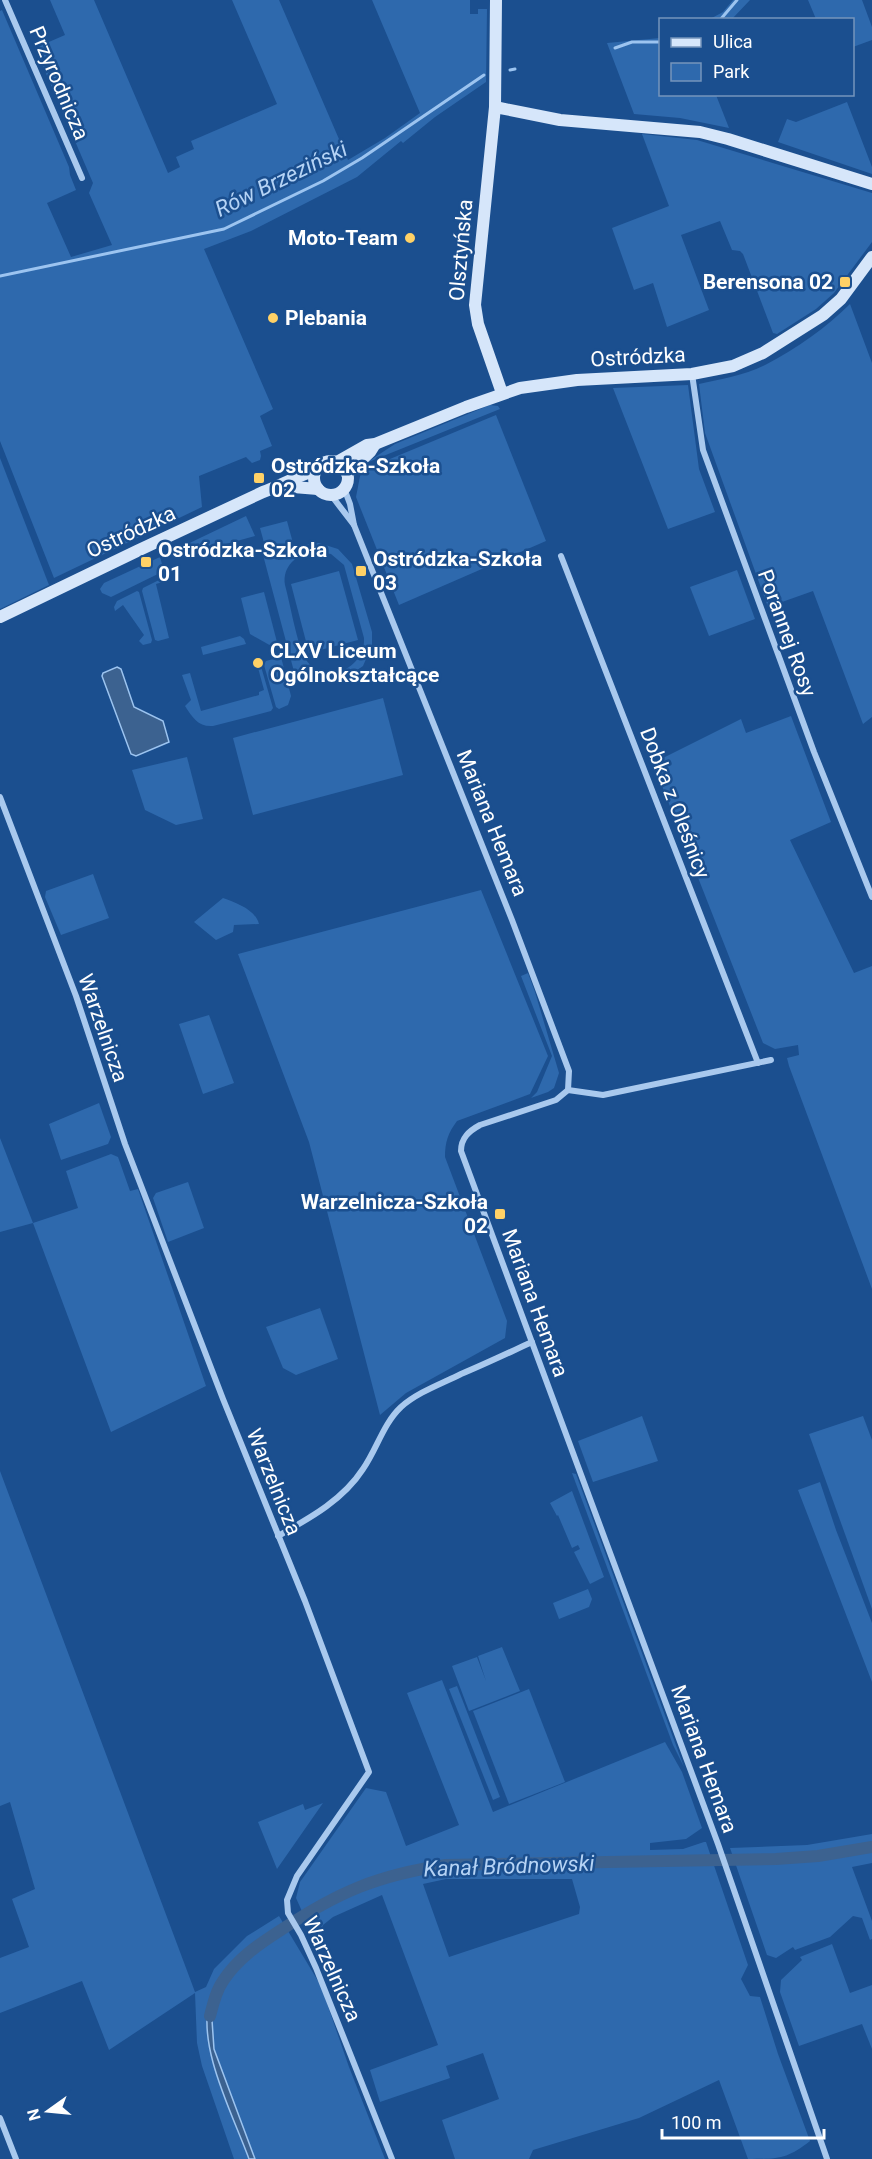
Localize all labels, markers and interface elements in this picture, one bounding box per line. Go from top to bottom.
legend [659,18,854,96]
street label: Przyrodnicza [24,23,94,143]
text: Ulica [713,31,753,52]
text: Park [713,61,750,82]
water label: Rów Brzeziński [211,136,352,222]
street label: Olsztyńska [445,198,477,302]
place label: Moto-Team [288,226,398,250]
marker: Moto-Team [403,231,417,245]
place label: Berensona 02 [703,270,833,294]
marker: Berensona 02 [838,275,852,289]
place label: Plebania [285,306,367,330]
marker: Plebania [266,311,280,325]
street label: Ostródzka [590,343,686,371]
place label: Ostródzka-Szkoła 02 [271,454,440,502]
marker: Ostródzka-Szkoła 02 [252,471,266,485]
street label: Ostródzka [83,501,179,563]
place label: Ostródzka-Szkoła 01 [158,538,327,586]
place label: Ostródzka-Szkoła 03 [373,547,542,595]
marker: Ostródzka-Szkoła 01 [139,555,153,569]
marker: Ostródzka-Szkoła 03 [354,564,368,578]
street label: Porannej Rosy [753,566,821,700]
place label: CLXV Liceum Ogólnokształcące [270,639,439,687]
marker: CLXV Liceum Ogólnokształcące [251,656,265,670]
street label: Dobka z Oleśnicy [635,724,715,882]
street label: Mariana Hemara [452,746,532,900]
street label: Warzelnicza [73,971,133,1085]
place label: Warzelnicza-Szkoła 02 [301,1190,488,1238]
marker: Warzelnicza-Szkoła 02 [493,1207,507,1221]
street label: Mariana Hemara [497,1226,573,1380]
street label: Warzelnicza [242,1425,306,1539]
street label: Mariana Hemara [666,1682,742,1836]
water label: Kanał Bródnowski [423,1850,596,1881]
street label: Warzelnicza [298,1913,366,2025]
north arrow [18,2081,78,2141]
scale bar [662,2102,824,2140]
text: N [23,2107,45,2123]
text: 100 m [671,2112,722,2133]

